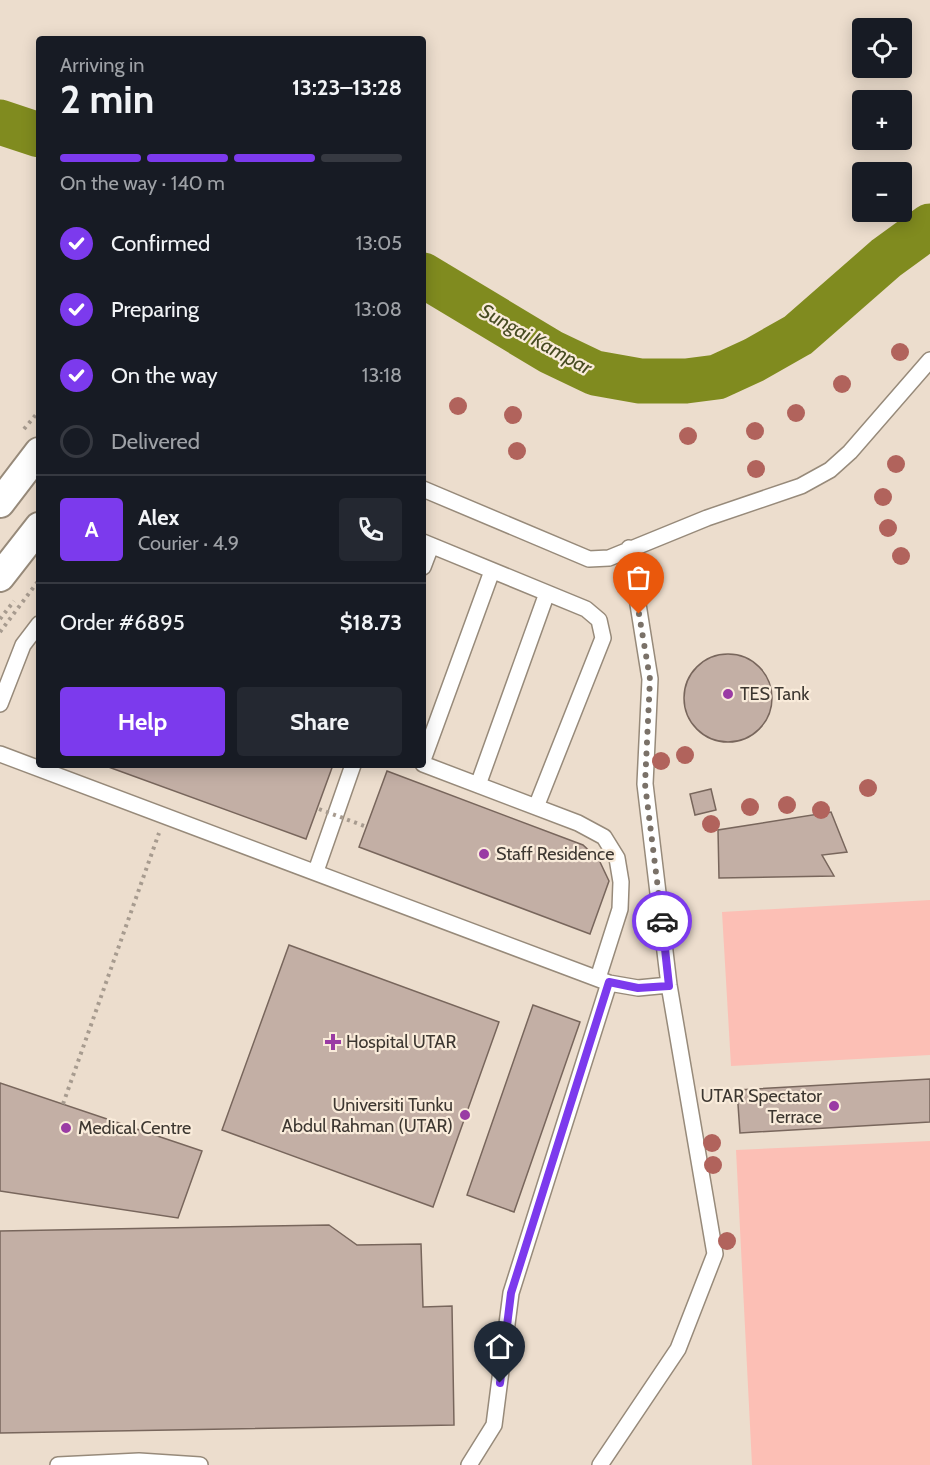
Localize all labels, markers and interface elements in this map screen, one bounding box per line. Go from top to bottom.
map controls [852,18,912,222]
button: locate [852,18,912,78]
text: Arriving in [60,53,144,77]
text: 13:23–13:28 [292,74,402,101]
text: 2 min [60,75,154,123]
button: + [852,90,912,150]
button: − [852,162,912,222]
text: On the way · 140 m [60,171,225,195]
icon: check [60,227,93,260]
text: Confirmed [111,230,210,257]
text: 13:05 [356,231,402,255]
icon: check [60,293,93,326]
text: Preparing [111,296,199,323]
text: 13:08 [354,297,402,321]
water label: Sungai Kampar [476,298,597,380]
icon: check [60,359,93,392]
text: On the way [111,362,218,389]
text: 13:18 [362,363,402,387]
text: Delivered [111,428,200,455]
button: phone [339,498,402,561]
text: Alex [138,504,179,531]
text: A [85,516,98,543]
text: Courier · 4.9 [138,531,239,555]
pin [613,552,664,614]
icon: bag [622,561,655,594]
text: Order #6895 [60,609,185,636]
text: $18.73 [340,609,402,636]
place label: TES Tank [740,683,810,705]
button: Help [60,687,225,756]
button: Share [237,687,402,756]
marker: TES Tank [721,687,735,701]
place label: Staff Residence [496,843,614,865]
marker: Staff Residence [477,847,491,861]
courier [632,891,692,951]
icon: car [646,905,679,938]
place label: Hospital UTAR [346,1031,456,1053]
marker: Hospital UTAR [324,1033,342,1051]
place label: UTAR Spectator Terrace [700,1085,822,1128]
place label: Universiti Tunku Abdul Rahman (UTAR) [282,1094,453,1137]
marker: UTAR Spectator Terrace [827,1099,841,1113]
marker: Universiti Tunku Abdul Rahman (UTAR) [458,1108,472,1122]
place label: Medical Centre [78,1117,191,1139]
marker: Medical Centre [59,1121,73,1135]
pin [474,1321,525,1383]
icon: home [483,1330,516,1363]

